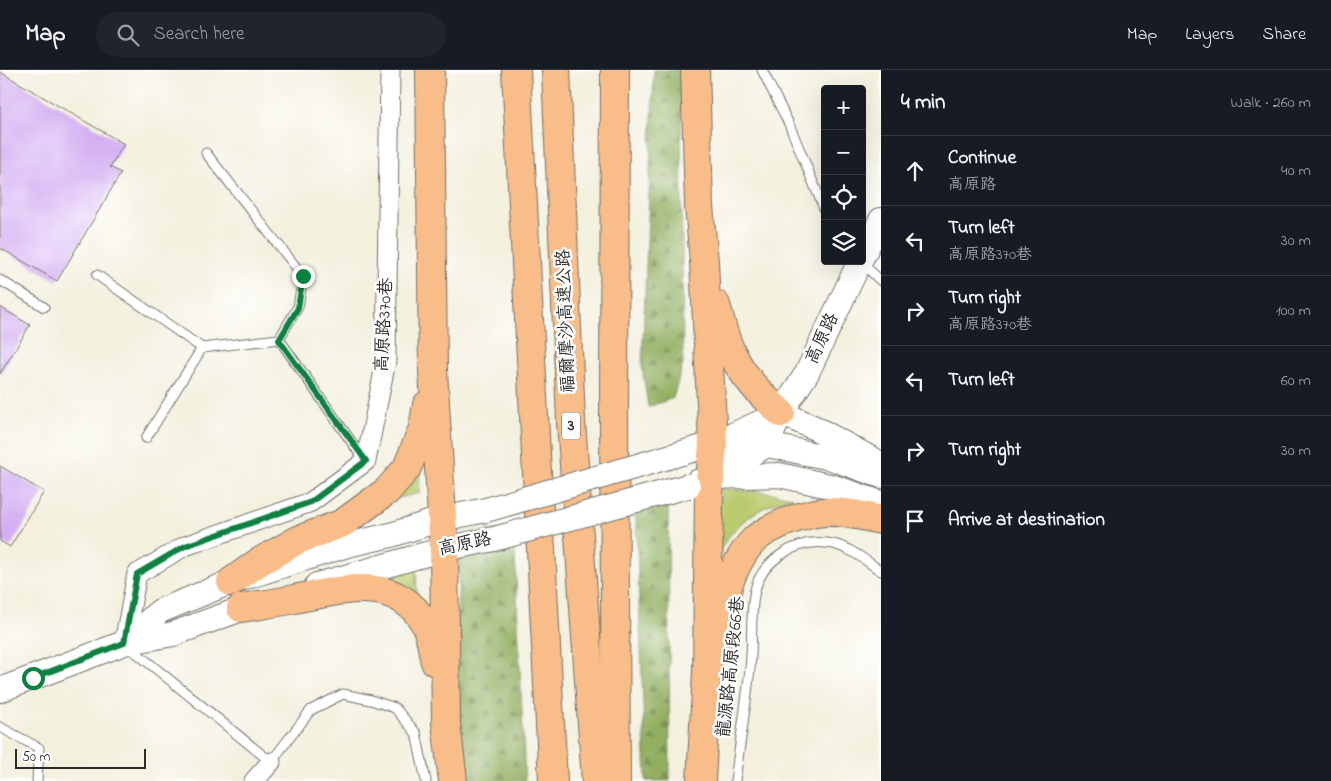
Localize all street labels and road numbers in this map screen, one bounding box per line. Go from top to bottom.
street label: 福爾摩沙高速公路 [551,249,583,393]
street label: 高原路370巷 [370,277,400,373]
street label: 高原路 [800,309,846,369]
road number: 3 [562,412,580,440]
street label: 高原路 [436,527,494,563]
street label: 龍源路高原段66巷 [712,595,752,739]

